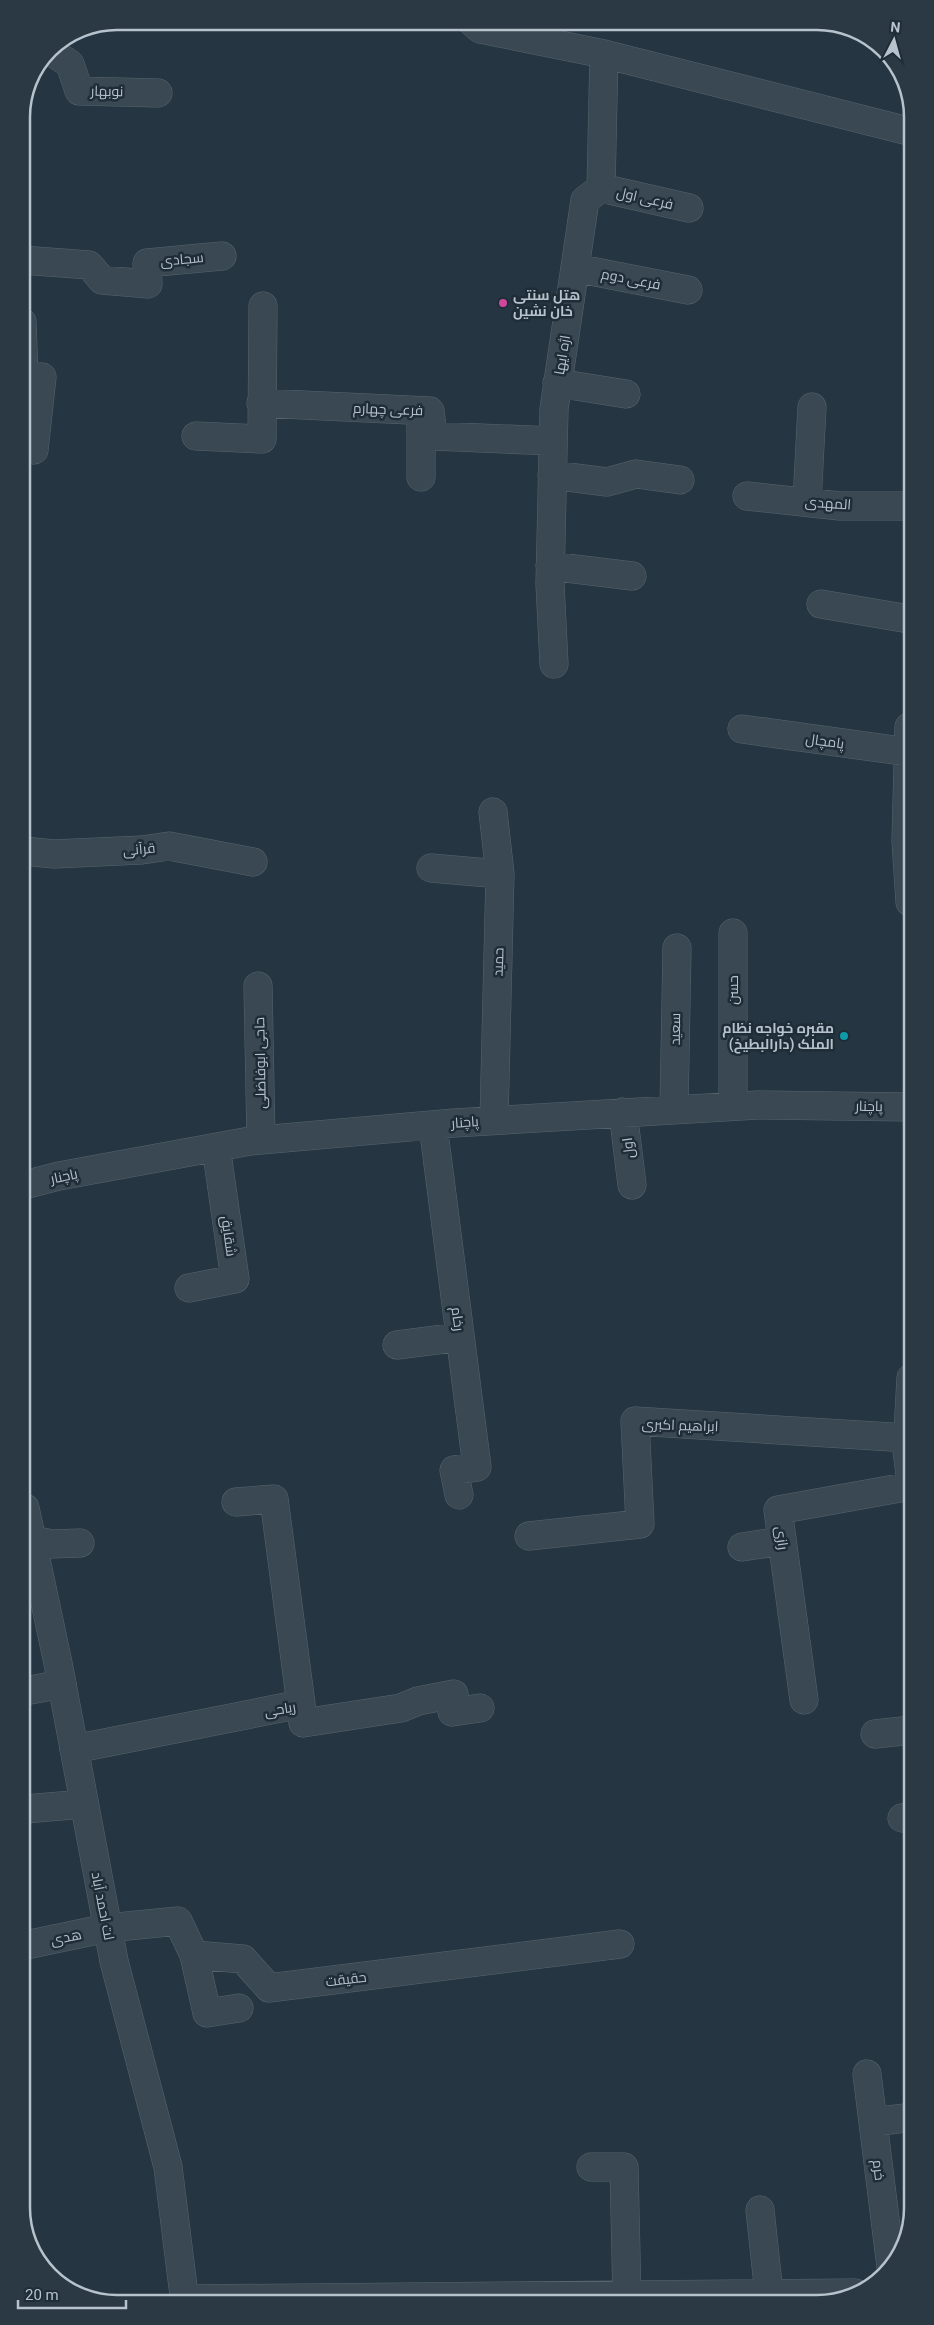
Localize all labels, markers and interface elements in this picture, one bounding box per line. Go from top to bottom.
north arrow [869,15,919,65]
text: N [890,19,901,36]
street label: نوبهار [90,83,123,99]
street label: فرعی اول [615,184,675,213]
street label: سجادی [160,249,204,269]
street label: فرعی دوم [600,265,662,295]
place label: هتل سنتی خان نشین [513,287,580,320]
marker: هتل سنتی خان نشین [497,297,509,309]
street label: اژه ایها [551,334,573,376]
street label: فرعی چهارم [352,400,423,420]
street label: المهدی [804,493,852,513]
street label: پامچال [804,730,846,754]
street label: قرآنی [122,840,156,858]
street label: حمید [490,947,506,977]
street label: حسن [725,975,741,1005]
street label: سعید [667,1013,683,1045]
street label: حاجی ابوفاضلی [251,1017,269,1109]
place label: مقبره خواجه نظام الملک (دارالبطیخ) [722,1020,834,1054]
marker: مقبره خواجه نظام الملک (دارالبطیخ) [838,1030,850,1042]
street label: پاچنار [854,1098,883,1116]
street label: پاچنار [450,1113,480,1133]
street label: اول [619,1137,638,1159]
street label: پاچنار [48,1165,80,1189]
street label: شقایق [217,1215,240,1258]
street label: رخام [447,1306,467,1332]
street label: ابراهیم اکبری [641,1416,719,1436]
street label: رازی [772,1525,792,1551]
street label: ریاحی [263,1699,297,1719]
street label: لت احمد آباد [89,1871,117,1941]
street label: هدی [49,1926,83,1948]
street label: حقیقت [325,1969,367,1989]
street label: خرم [868,2159,888,2182]
scale bar [18,2278,125,2310]
text: 20 m [25,2286,59,2304]

